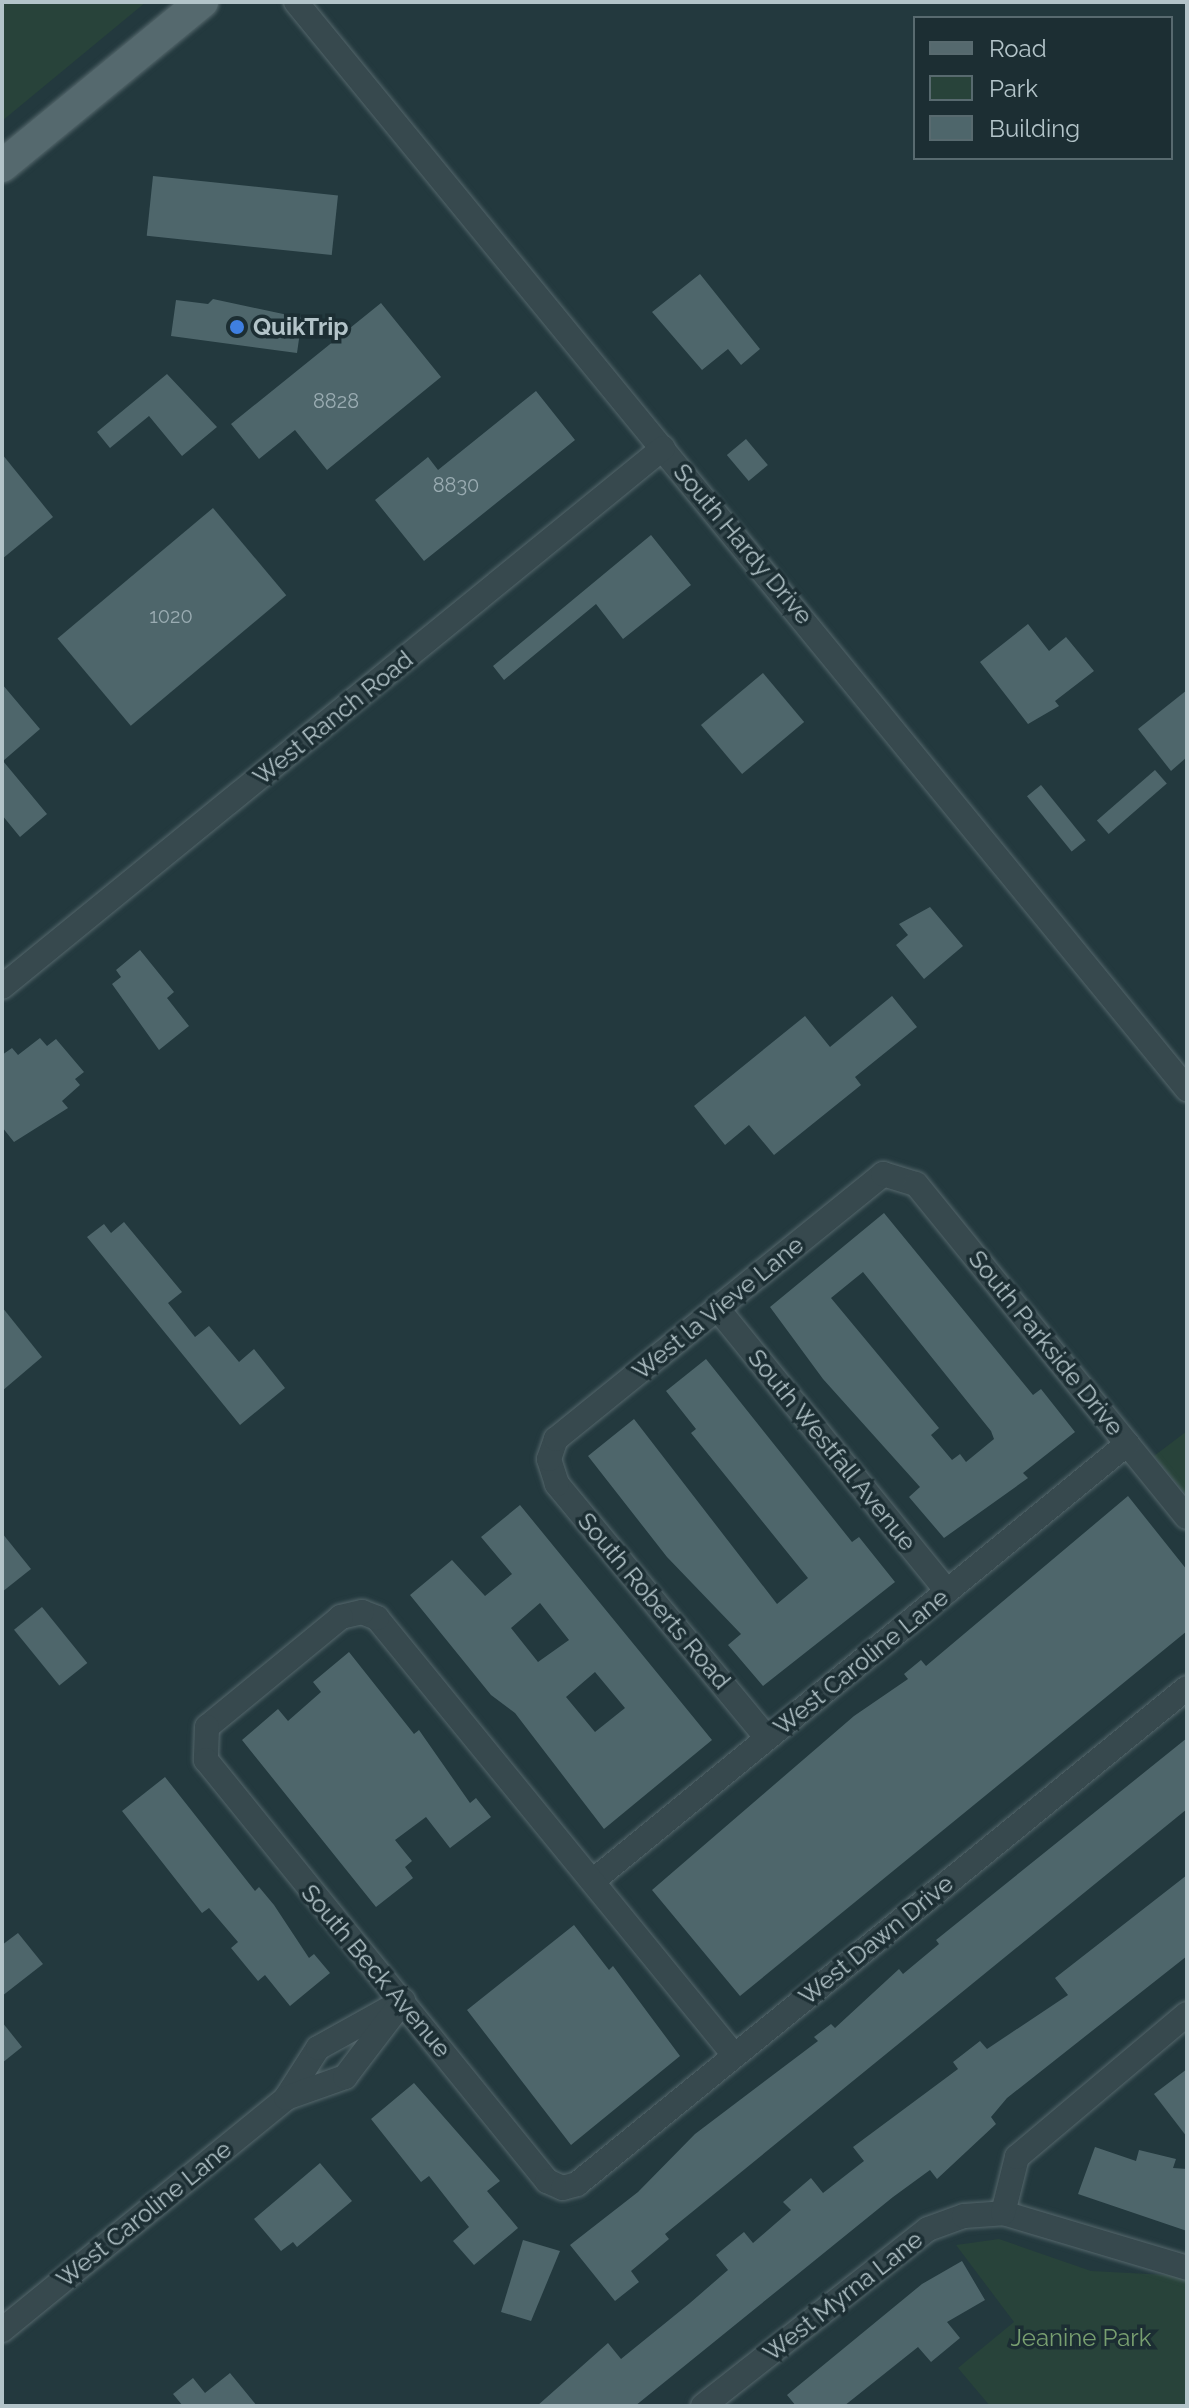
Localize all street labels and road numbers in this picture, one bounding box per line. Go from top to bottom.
street label: South Hardy Drive [667,458,819,630]
street label: West Ranch Road [247,645,419,791]
street label: West la Vieve Lane [627,1230,809,1386]
street label: South Parkside Drive [963,1245,1129,1441]
street label: South Westfall Avenue [741,1343,923,1557]
street label: South Roberts Road [572,1507,736,1695]
street label: West Caroline Lane [768,1583,954,1741]
street label: West Dawn Drive [793,1869,959,2011]
street label: South Beck Avenue [295,1878,457,2064]
street label: West Caroline Lane [51,2135,237,2293]
street label: West Myrna Lane [758,2225,928,2367]

